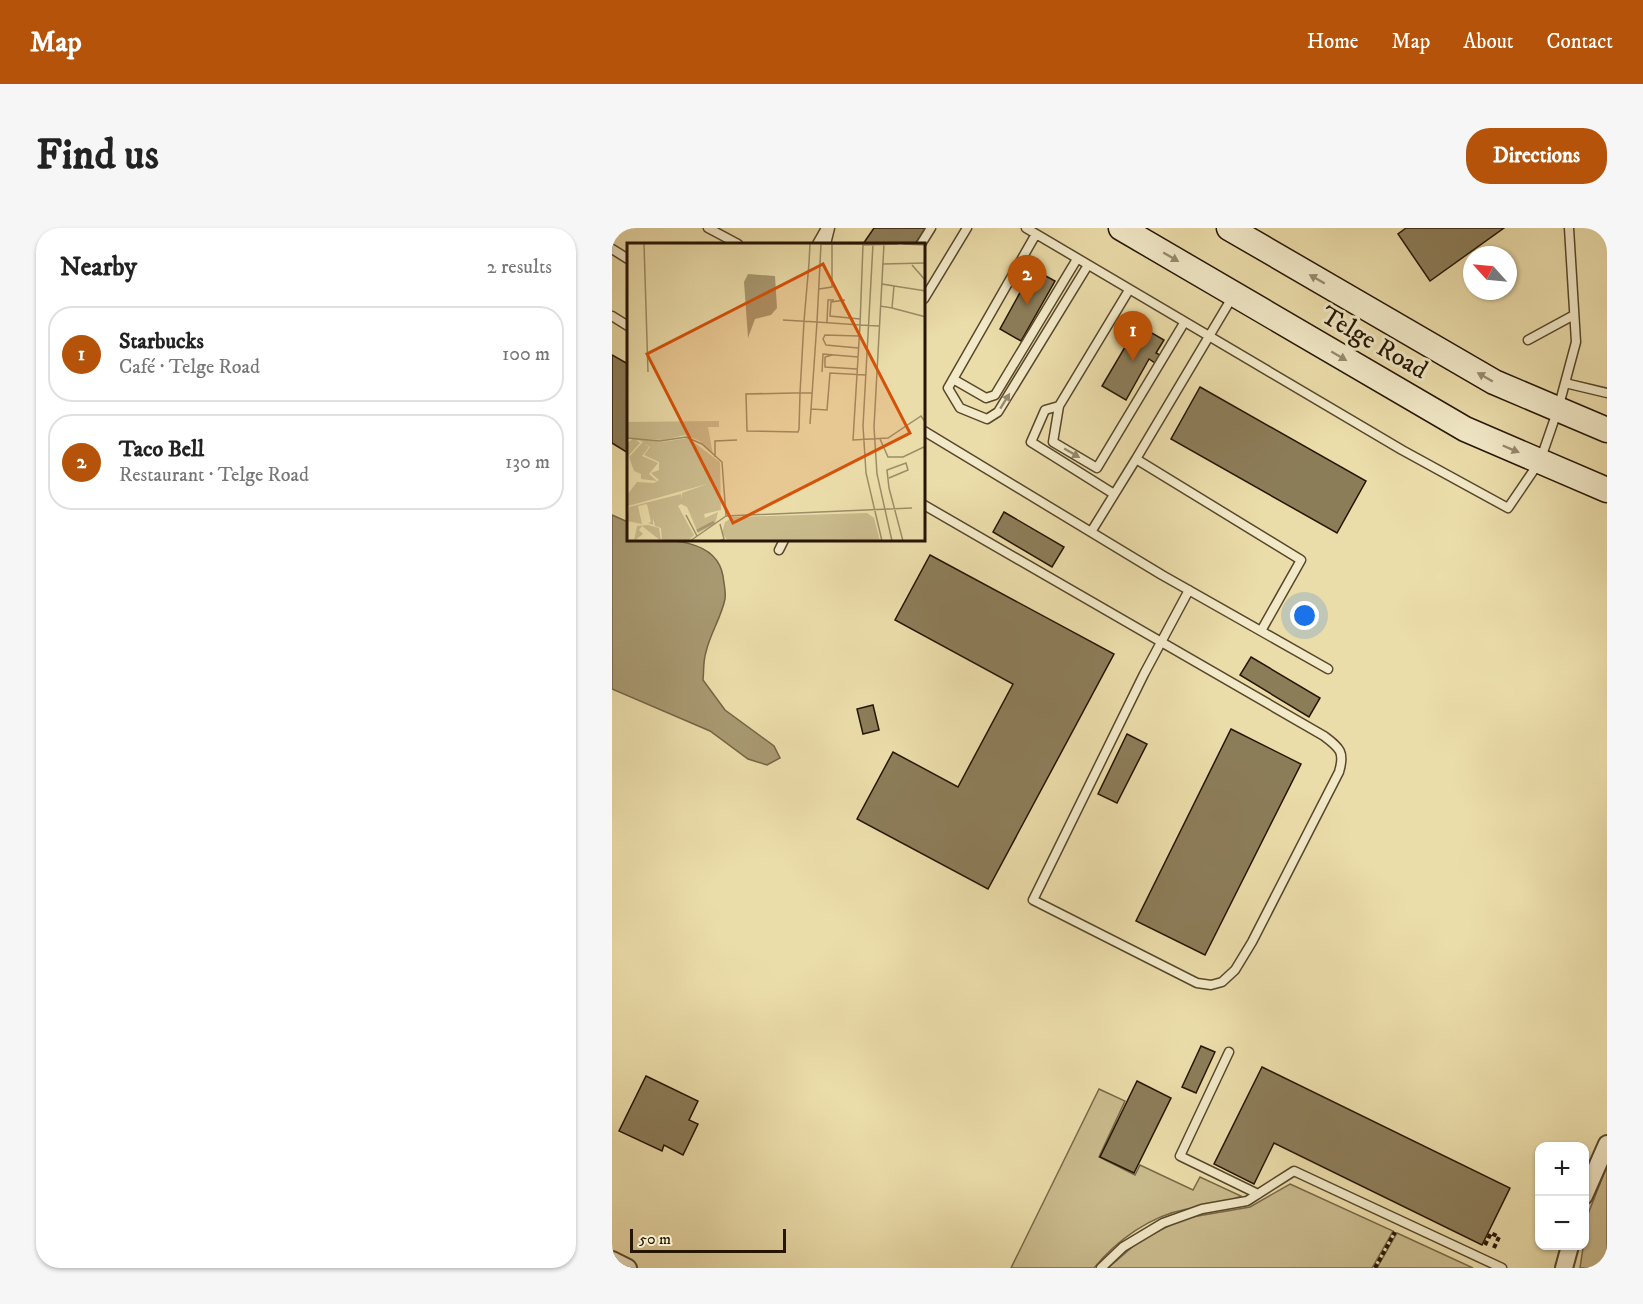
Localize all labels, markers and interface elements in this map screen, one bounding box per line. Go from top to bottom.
text: Map [30,25,82,60]
text: Home [1307,29,1359,55]
text: Map [1392,29,1430,55]
text: About [1463,29,1514,55]
text: Contact [1547,29,1613,55]
button: Directions [1466,128,1607,184]
text: Find us [36,130,159,182]
inset map [627,243,926,542]
north arrow [1463,246,1517,300]
text: Nearby [60,251,137,284]
one-way arrow [1163,252,1179,263]
text: 2 results [487,255,552,280]
pin: 2 [1008,256,1046,305]
one-way arrow [1308,274,1325,284]
street label: Telge Road [1314,299,1434,387]
pin: 1 [1114,312,1152,361]
text: Starbucks [119,328,204,355]
text: 1 [78,342,85,367]
text: 100 m [502,342,550,367]
one-way arrow [1331,350,1348,360]
text: Café · Telge Road [119,355,260,380]
one-way arrow [1476,372,1493,382]
one-way arrow [1000,392,1011,409]
text: Taco Bell [119,436,204,463]
one-way arrow [1502,444,1519,453]
one-way arrow [1064,447,1080,458]
text: 2 [77,450,86,475]
text: 130 m [505,450,550,475]
text: Restaurant · Telge Road [119,463,309,488]
your location [1290,601,1319,630]
map controls [1535,1142,1589,1250]
button: + [1535,1142,1589,1196]
button: − [1535,1196,1589,1250]
scale bar [630,1226,786,1254]
text: 50 m [639,1229,671,1249]

